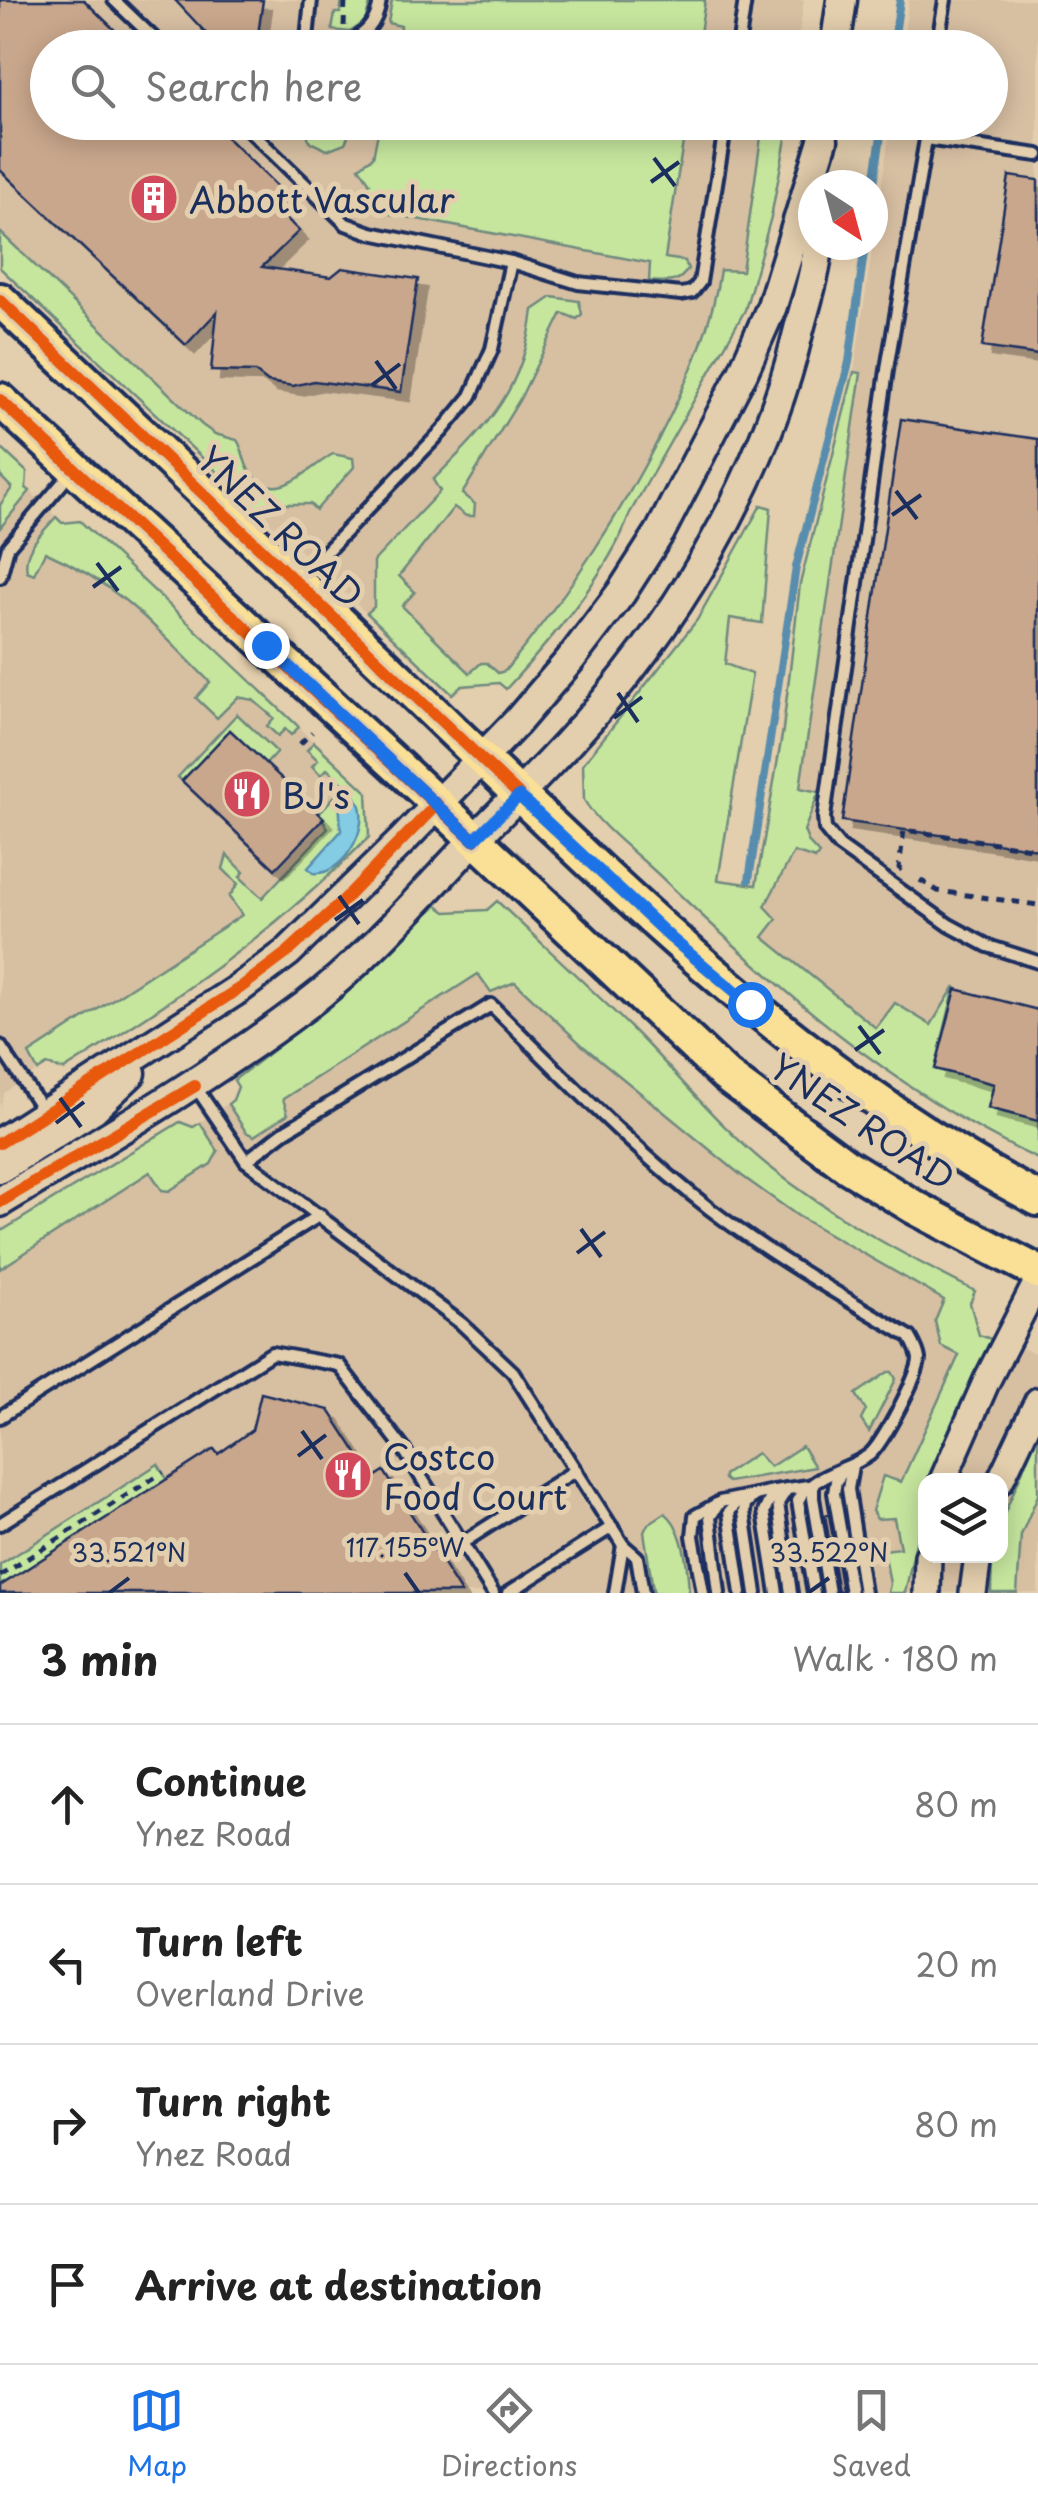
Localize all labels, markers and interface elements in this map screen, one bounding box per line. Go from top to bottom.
search box [30,30,1008,140]
text: Search here [145,57,362,114]
icon: search [65,58,120,113]
north arrow [798,170,888,260]
building icon: Abbott Vascular [128,172,180,224]
place label: Abbott Vascular [189,172,455,225]
street label: YNEZ ROAD [186,433,376,619]
route end [244,623,290,669]
restaurant icon: BJ's [221,768,273,820]
place label: BJ's [282,768,350,821]
route start [728,982,774,1028]
street label: YNEZ ROAD [760,1039,966,1203]
place label: Costco Food Court [383,1429,567,1522]
restaurant icon: Costco Food Court [322,1449,374,1501]
map controls [918,1473,1008,1563]
button: layers [918,1473,1008,1563]
text: 117.155°W [346,1528,464,1566]
text: 33.521°N [72,1533,186,1571]
text: 33.522°N [770,1533,888,1571]
text: 3 min [40,1627,158,1690]
text: Walk · 180 m [792,1634,998,1682]
text: Continue [135,1752,306,1809]
icon: ahead [40,1777,95,1832]
text: 80 m [914,1780,998,1828]
text: Ynez Road [135,1809,292,1857]
text: Turn left [135,1912,303,1969]
icon: left [40,1937,95,1992]
text: 20 m [916,1940,998,1988]
text: Overland Drive [135,1969,364,2017]
text: Turn right [135,2072,331,2129]
icon: right [40,2097,95,2152]
text: 80 m [914,2100,998,2148]
text: Ynez Road [135,2129,292,2177]
text: Arrive at destination [135,2256,543,2313]
icon: arrive [40,2257,95,2312]
tab: Map [127,2383,187,2486]
tab: Directions [441,2383,577,2486]
tab: Saved [831,2383,911,2486]

